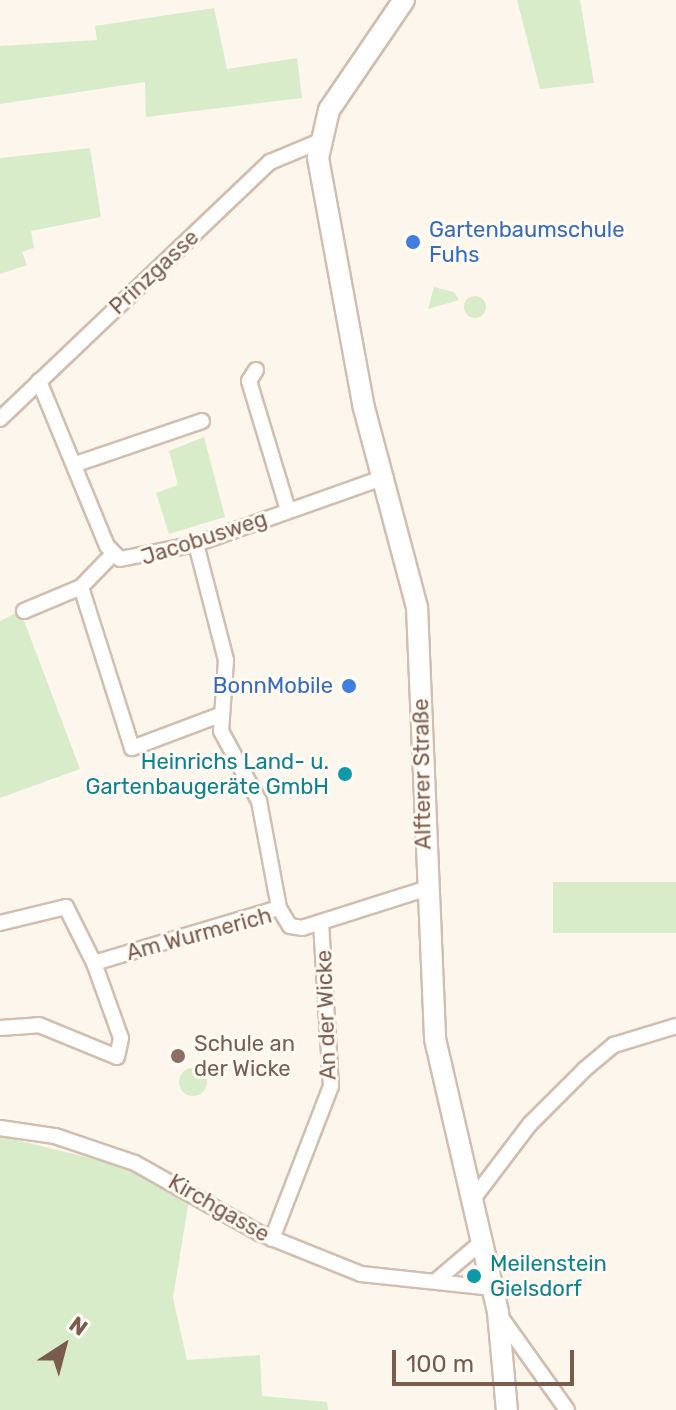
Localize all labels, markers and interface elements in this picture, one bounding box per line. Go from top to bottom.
place label: Gartenbaumschule Fuhs [429,216,624,268]
street label: Prinzgasse [104,224,204,320]
marker: Gartenbaumschule Fuhs [404,233,422,251]
street label: Jacobusweg [138,505,270,571]
place label: BonnMobile [213,673,333,699]
marker: BonnMobile [340,677,358,695]
street label: Alfterer Straße [407,698,437,850]
place label: Heinrichs Land- u. Gartenbaugeräte GmbH [85,748,329,800]
marker: Heinrichs Land- u. Gartenbaugeräte GmbH [336,765,354,783]
street label: Am Wurmerich [123,902,275,966]
street label: An der Wicke [311,949,341,1081]
place label: Schule an der Wicke [194,1030,295,1082]
marker: Schule an der Wicke [169,1047,187,1065]
street label: Kirchgasse [164,1169,274,1247]
place label: Meilenstein Gielsdorf [490,1250,607,1302]
marker: Meilenstein Gielsdorf [465,1267,483,1285]
north arrow [24,1306,104,1386]
text: N [64,1311,93,1342]
scale bar [396,1334,578,1384]
text: 100 m [406,1350,474,1378]

